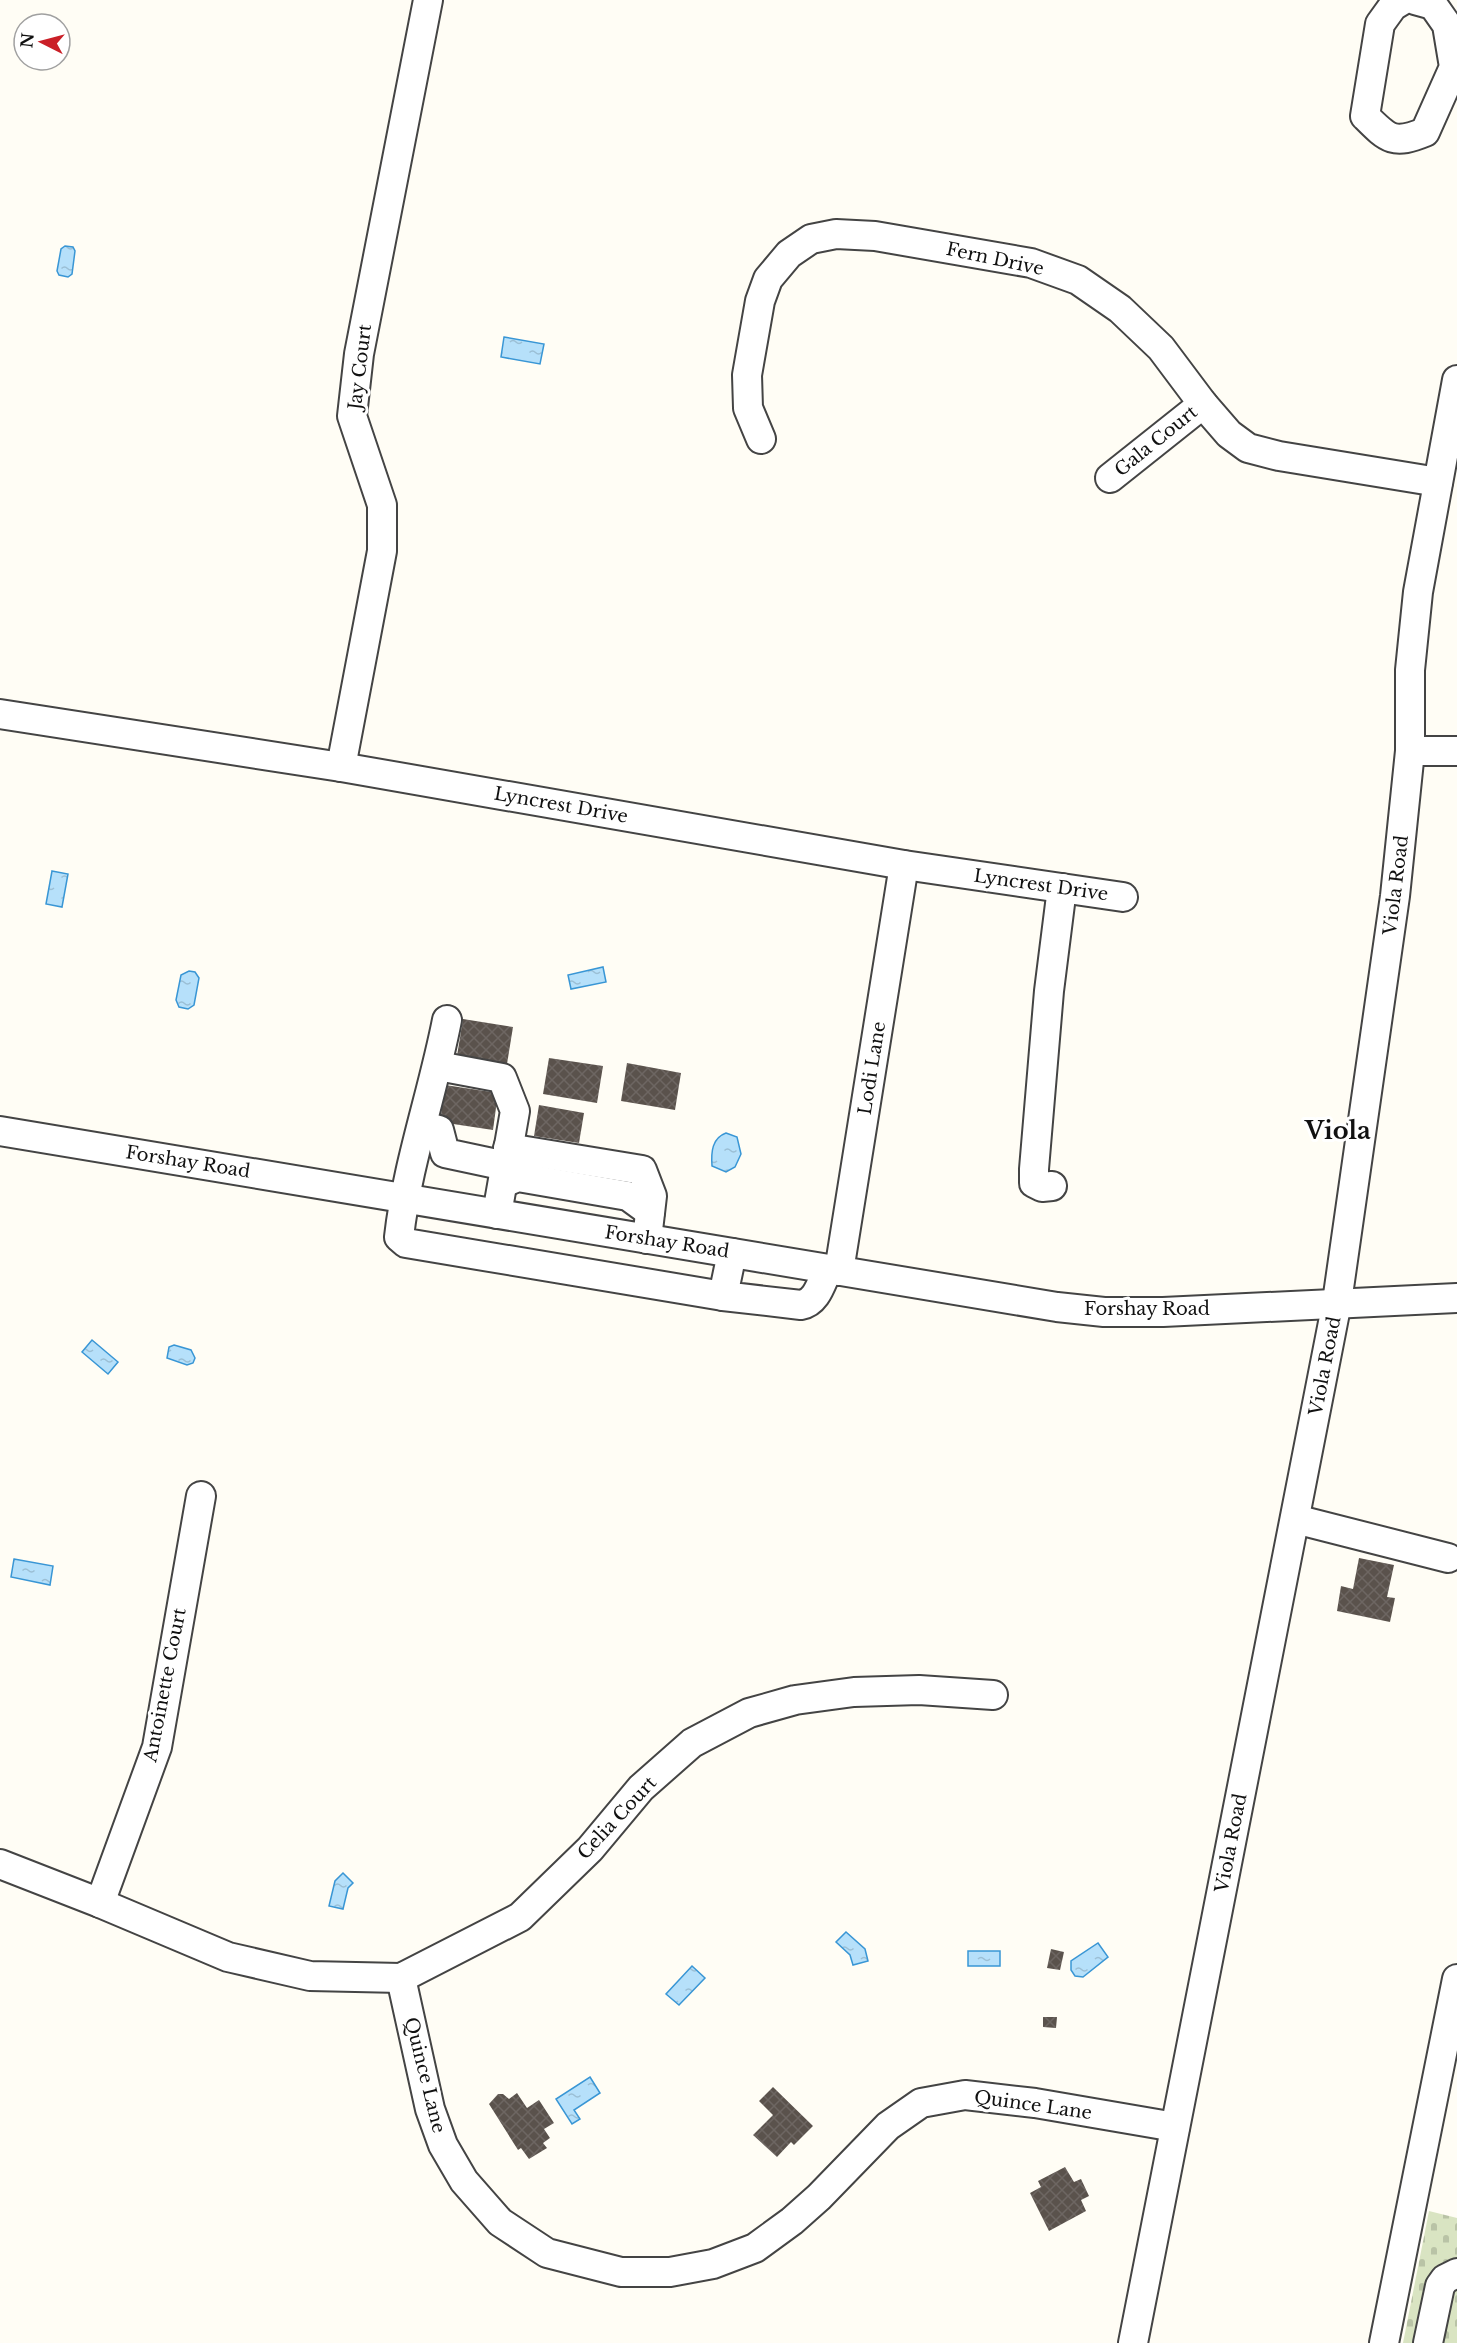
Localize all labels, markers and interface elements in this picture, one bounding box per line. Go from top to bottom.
north arrow [12,12,72,72]
text: N [16,32,38,49]
street label: Fern Drive [944,238,1046,280]
street label: Jay Court [344,323,376,413]
street label: Gala Court [1110,401,1202,481]
street label: Lyncrest Drive [492,782,630,828]
street label: Viola Road [1379,834,1413,937]
street label: Lyncrest Drive [972,865,1110,905]
street label: Lodi Lane [854,1020,890,1116]
district label: Viola [1304,1116,1371,1145]
street label: Forshay Road [124,1141,252,1183]
street label: Forshay Road [603,1221,731,1263]
street label: Forshay Road [1084,1298,1210,1320]
street label: Viola Road [1304,1315,1345,1418]
street label: Antoinette Court [139,1606,191,1765]
street label: Celia Court [573,1772,661,1864]
street label: Viola Road [1210,1792,1251,1895]
street label: Quince Lane [400,2015,450,2135]
street label: Quince Lane [973,2086,1093,2124]

